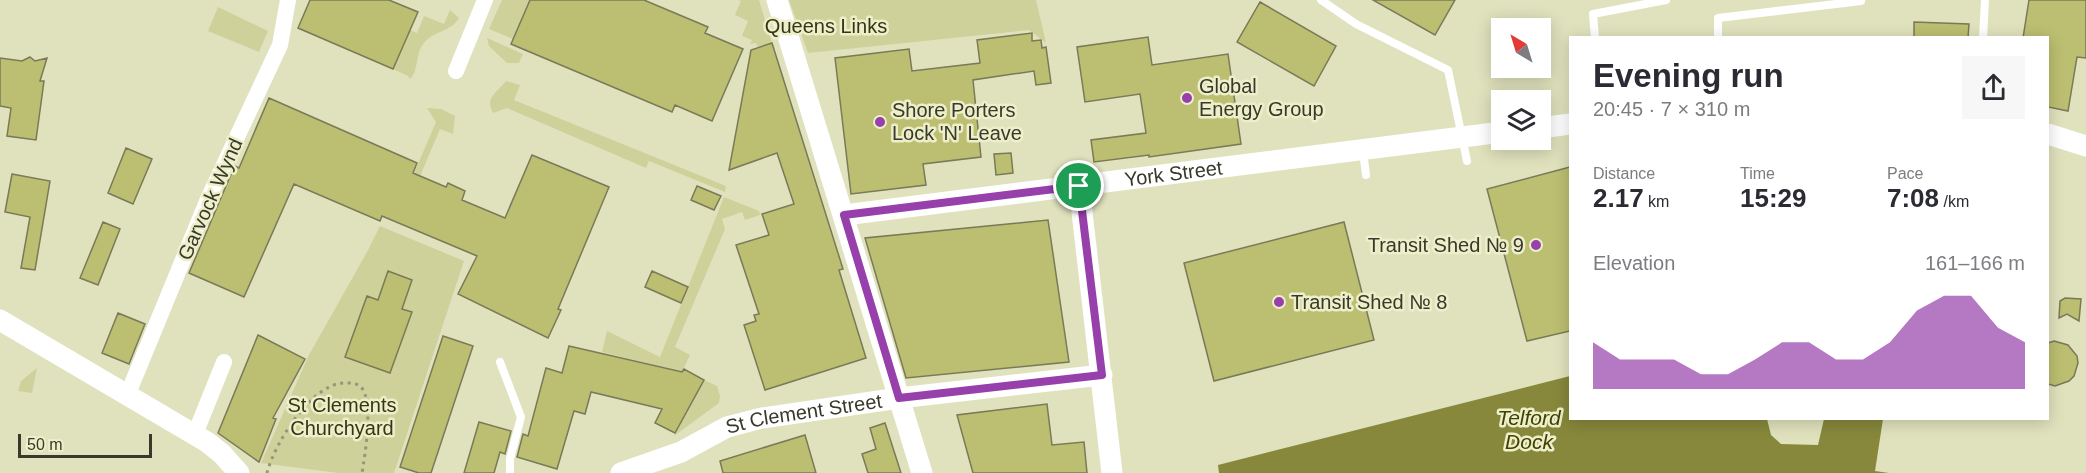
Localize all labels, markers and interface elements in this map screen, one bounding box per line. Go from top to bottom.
park label: Queens Links [765,15,887,37]
north arrow [1491,18,1551,78]
map controls [1491,18,1551,150]
button: share [1962,56,2025,119]
text: Evening run [1593,57,1784,94]
place label: Global Energy Group [1199,75,1324,120]
button: layers [1491,90,1551,150]
marker: Global Energy Group [1180,91,1194,105]
text: 20:45 · 7 × 310 m [1593,98,1750,120]
place label: Shore Porters Lock 'N' Leave [892,99,1022,144]
marker: Shore Porters Lock 'N' Leave [873,115,887,129]
street label: Garvock Wynd [173,135,247,263]
street label: York Street [1123,156,1224,191]
pin [1053,160,1104,211]
text: Distance [1593,165,1655,182]
text: Time [1740,165,1775,182]
text: Pace [1887,165,1923,182]
icon: arrive [1062,169,1095,202]
text: 2.17 [1593,183,1644,213]
text: 15:29 [1740,183,1807,213]
text: 7:08 [1887,183,1939,213]
text: km [1644,193,1669,210]
text: /km [1939,193,1969,210]
place label: Transit Shed № 9 [1368,234,1524,256]
marker: Transit Shed № 9 [1529,238,1543,252]
text: Elevation [1593,252,1675,274]
text: 161–166 m [1925,252,2025,274]
place label: Transit Shed № 8 [1291,291,1447,313]
marker: Transit Shed № 8 [1272,295,1286,309]
street label: St Clement Street [723,390,884,438]
park label: St Clements Churchyard [288,394,396,439]
water label: Telford Dock [1497,406,1562,453]
scale bar [18,431,152,458]
text: 50 m [27,436,63,453]

